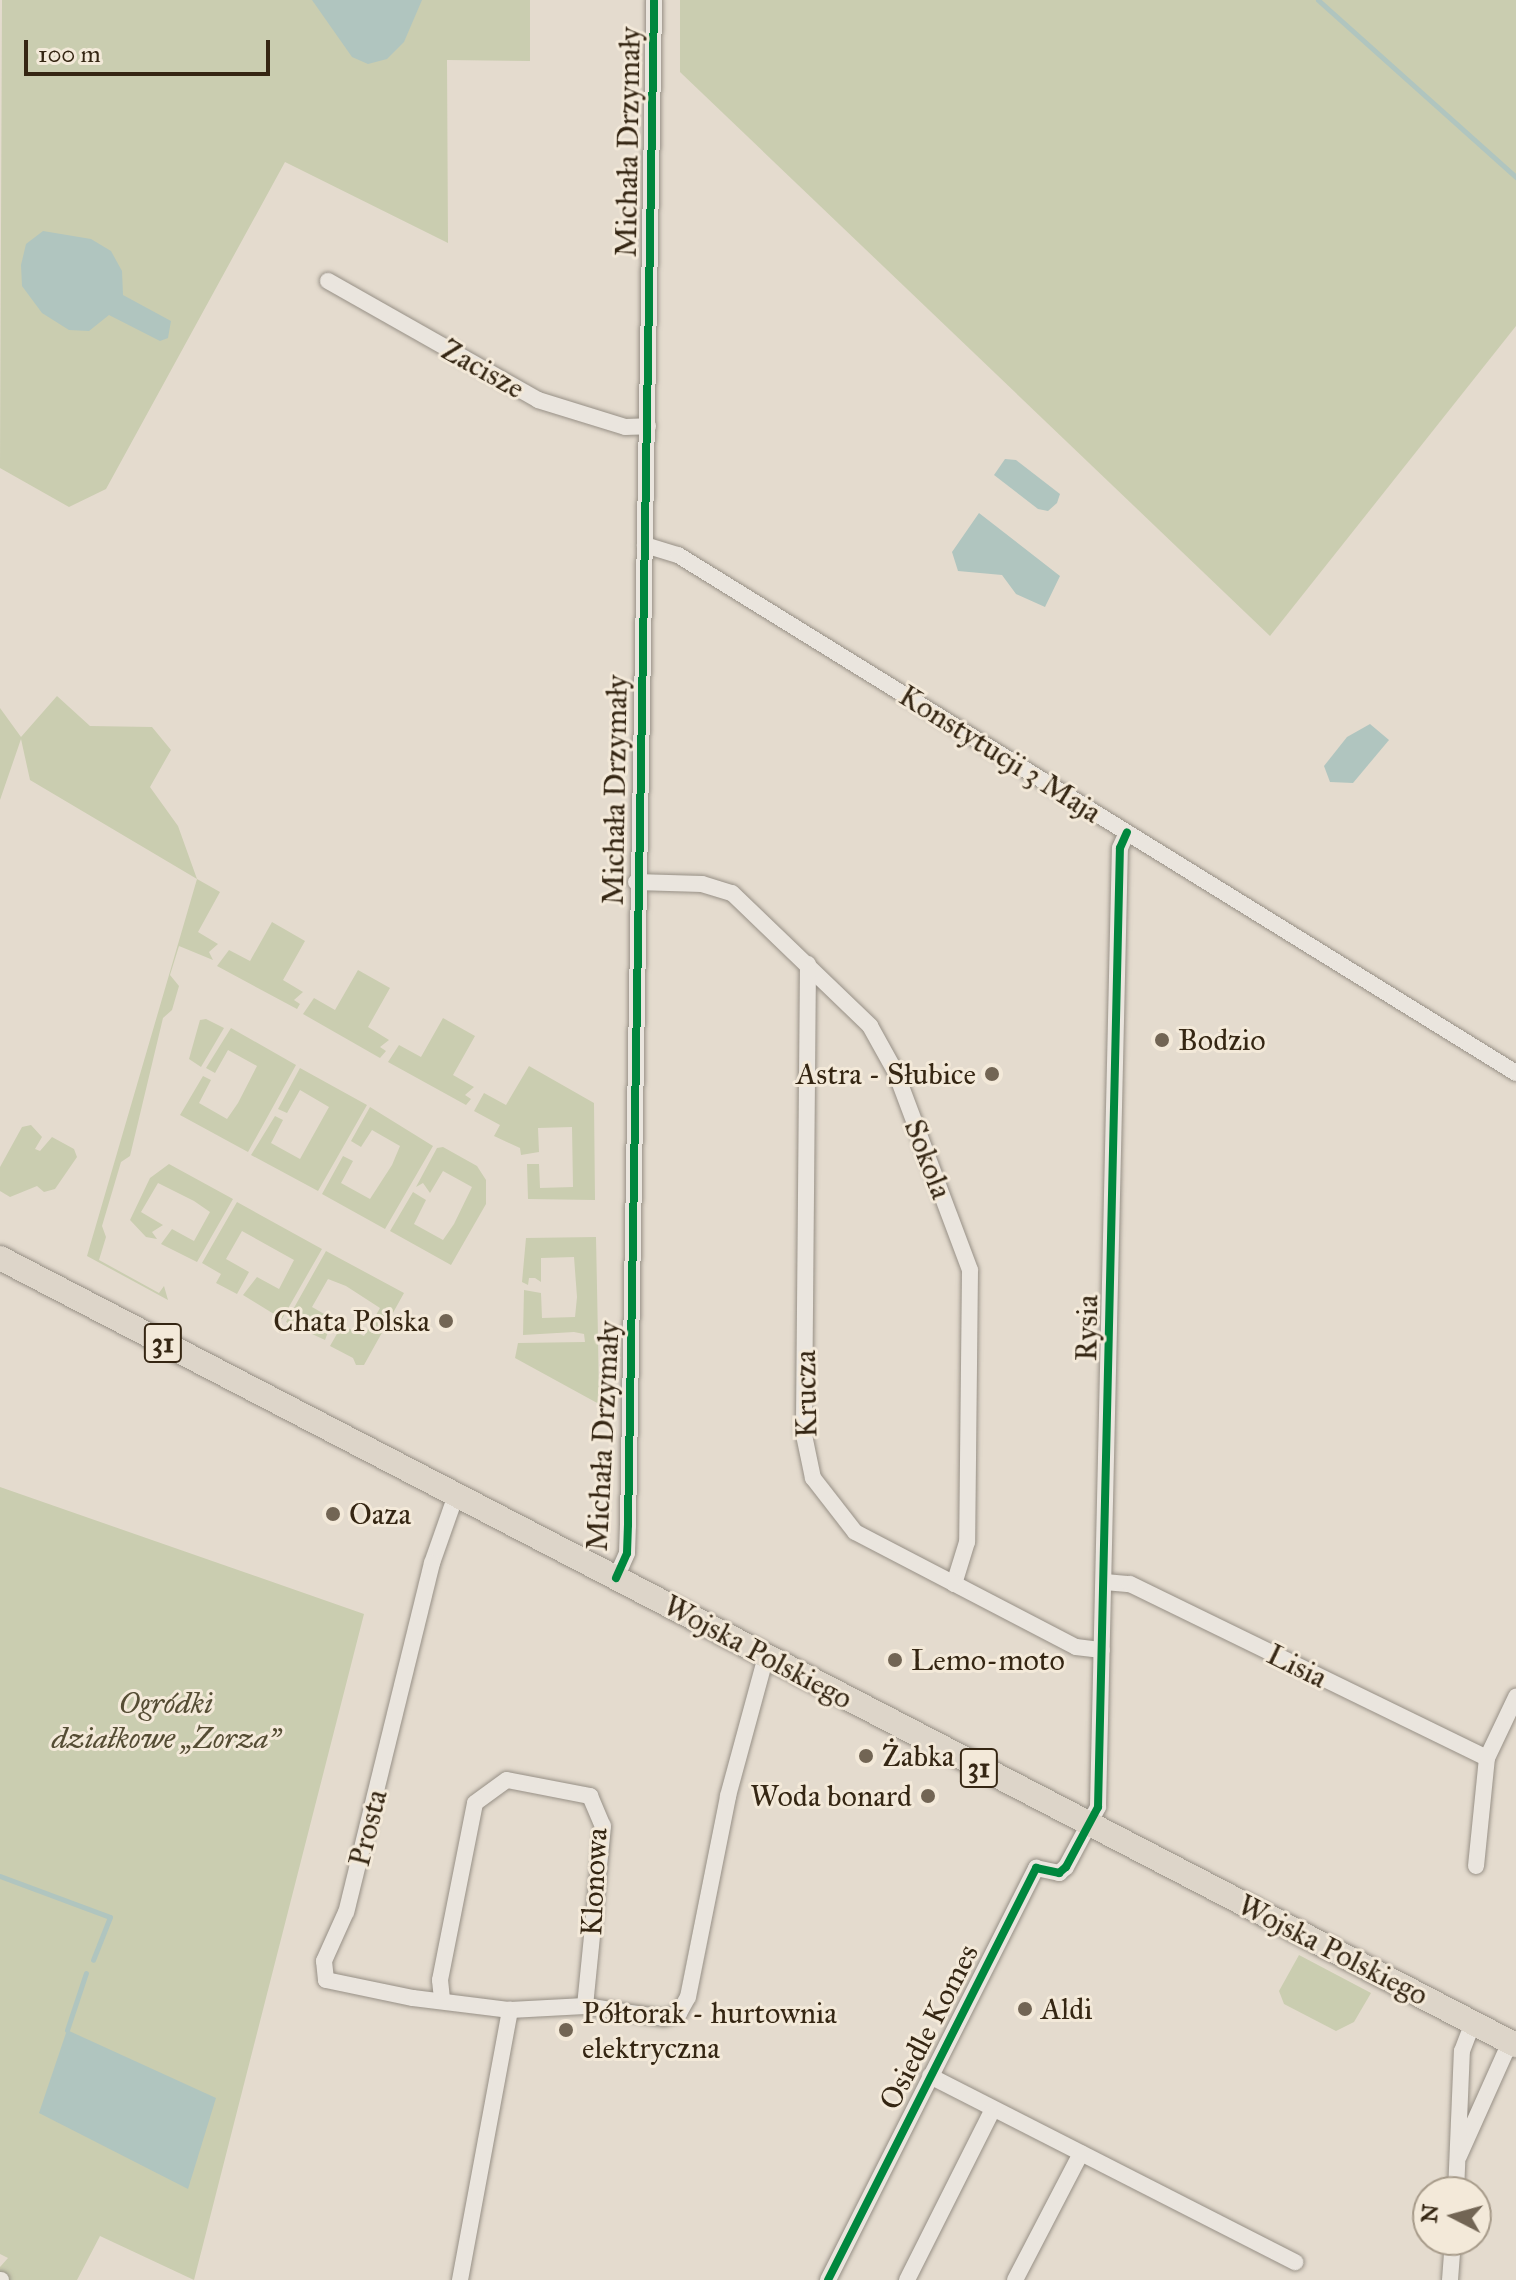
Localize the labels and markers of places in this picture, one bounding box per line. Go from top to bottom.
place label: Bodzio [1178,1022,1266,1058]
marker: Bodzio [1153,1031,1171,1049]
place label: Astra - Słubice [796,1056,976,1092]
marker: Astra - Słubice [983,1065,1001,1083]
place label: Chata Polska [273,1303,430,1339]
marker: Chata Polska [437,1312,455,1330]
place label: Oaza [349,1496,411,1532]
marker: Oaza [324,1505,342,1523]
place label: Lemo-moto [911,1642,1065,1678]
marker: Lemo-moto [886,1651,904,1669]
place label: Żabka [882,1738,954,1774]
marker: Żabka [857,1747,875,1765]
place label: Woda bonard [750,1778,912,1814]
marker: Woda bonard [919,1787,937,1805]
place label: Aldi [1041,1991,1093,2027]
place label: Półtorak - hurtownia elektryczna [582,1995,837,2066]
marker: Aldi [1016,2000,1034,2018]
marker: Półtorak - hurtownia elektryczna [557,2021,575,2039]

